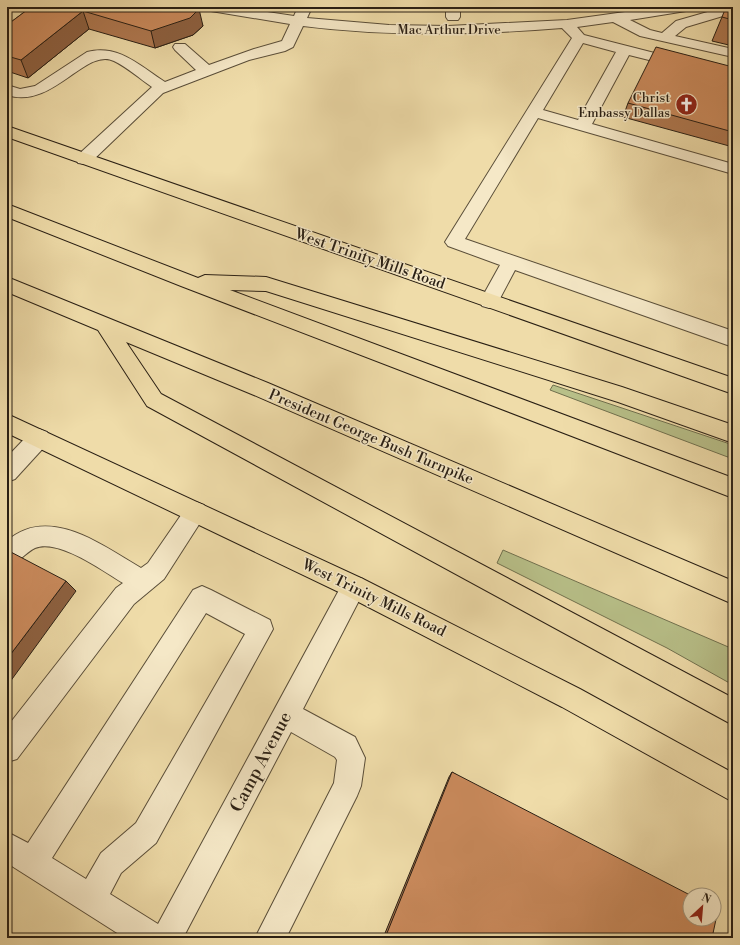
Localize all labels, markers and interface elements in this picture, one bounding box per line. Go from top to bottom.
street label: Mac Arthur Drive [397,22,501,38]
place label: Christ Embassy Dallas [578,90,670,121]
church icon: Christ Embassy Dallas [673,92,699,118]
street label: West Trinity Mills Road [291,224,448,294]
street label: President George Bush Turnpike [266,385,476,489]
street label: West Trinity Mills Road [298,554,450,641]
street label: Camp Avenue [225,708,297,816]
north arrow [682,887,722,927]
text: N [699,891,713,907]

